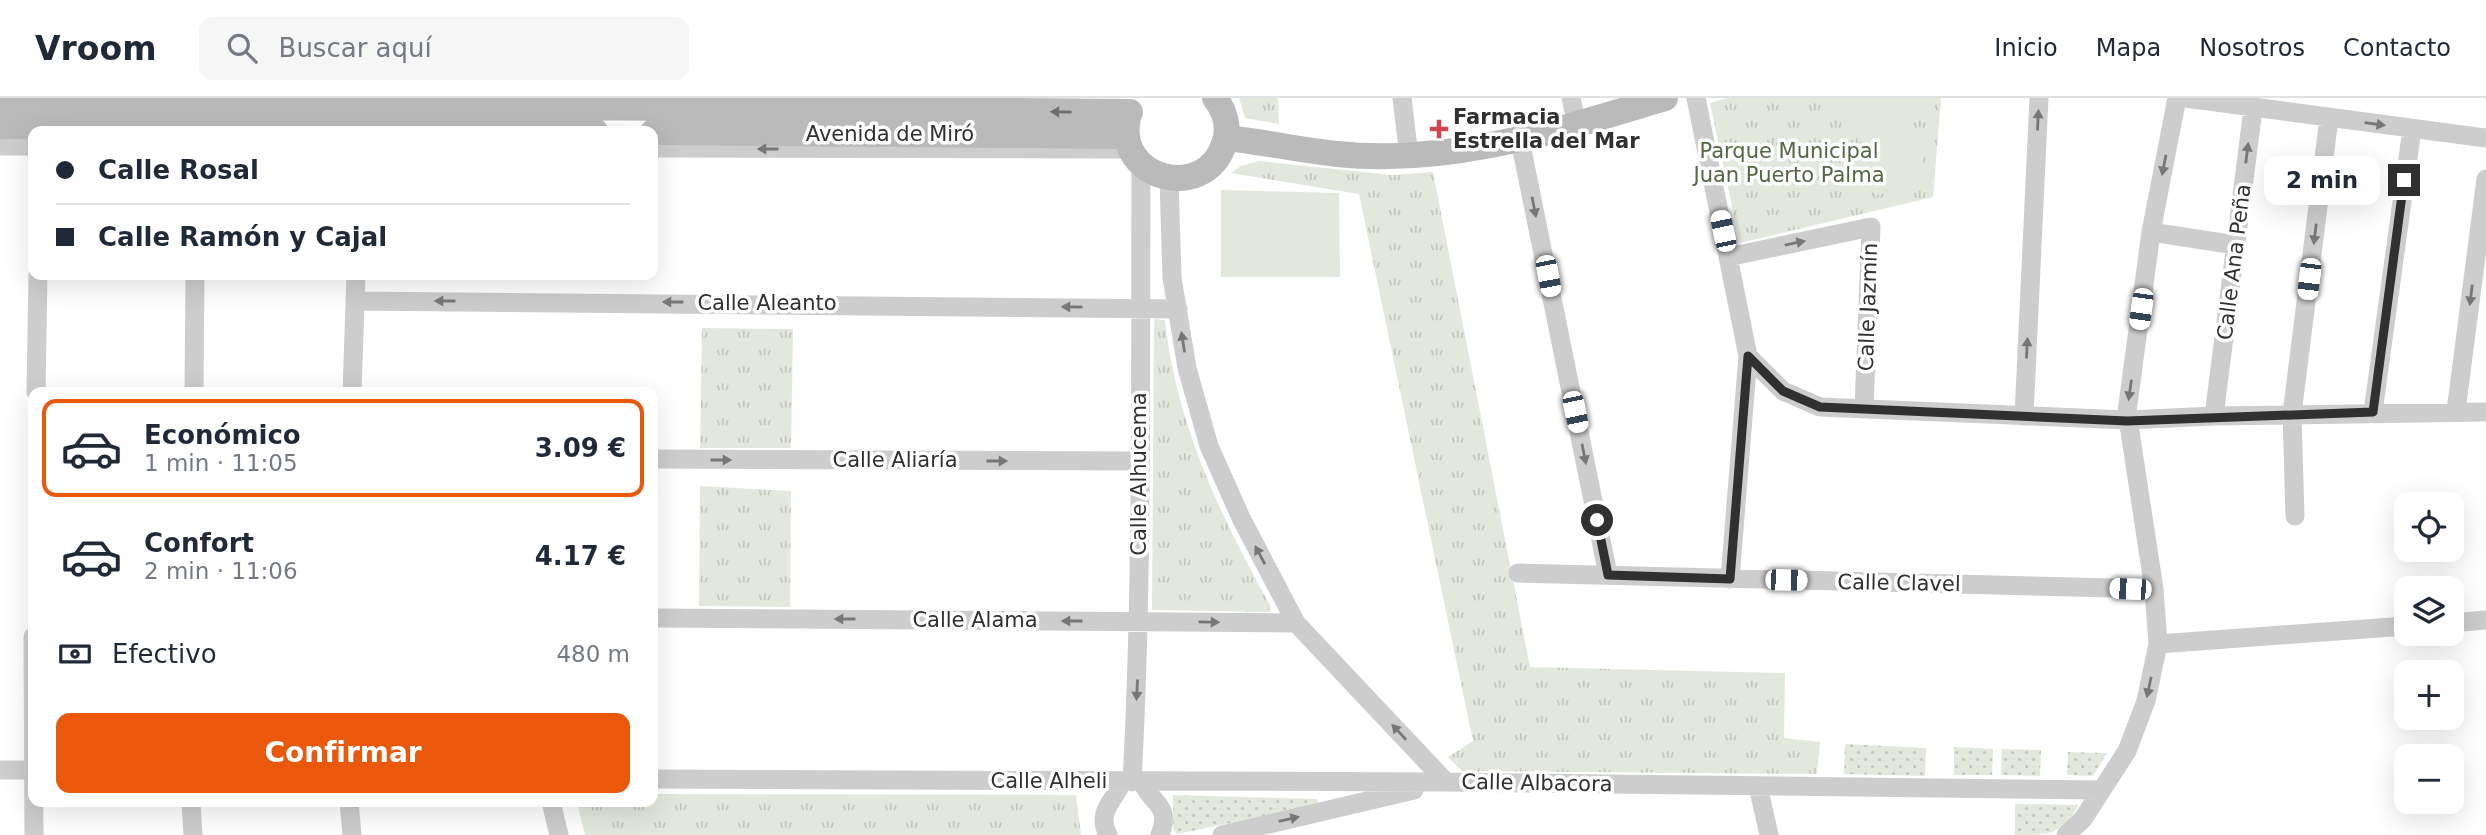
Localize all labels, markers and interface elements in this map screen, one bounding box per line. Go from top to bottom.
search box [199,17,689,80]
text: Vroom [35,29,157,68]
icon: search [223,29,261,67]
text: Buscar aquí [279,33,432,63]
text: Inicio [1994,34,2058,62]
text: Mapa [2096,34,2161,62]
text: Nosotros [2199,34,2305,62]
text: Contacto [2343,34,2451,62]
place label: Farmacia Estrella del Mar [1453,105,1640,153]
one-way arrow [1050,106,1072,117]
one-way arrow [2032,109,2043,131]
one-way arrow [2364,119,2386,130]
marker: Farmacia Estrella del Mar [1431,121,1447,137]
street label: Avenida de Miró [806,122,974,146]
park label: Parque Municipal Juan Puerto Palma [1691,139,1885,187]
one-way arrow [2242,142,2253,164]
one-way arrow [757,143,779,155]
one-way arrow [2159,154,2170,176]
text: Calle Rosal [98,155,259,185]
callout: 2 min [2264,155,2380,204]
route end [2388,164,2420,196]
text: 2 min [2286,167,2358,193]
street label: Calle Ana Peña [2213,183,2255,341]
one-way arrow [1528,196,1539,218]
car [1709,208,1738,254]
text: Calle Ramón y Cajal [98,222,387,252]
one-way arrow [2309,223,2320,245]
one-way arrow [1784,237,1806,248]
street label: Calle Jazmín [1854,242,1882,372]
car [1534,253,1563,299]
car [2297,257,2322,301]
one-way arrow [2465,285,2476,307]
car [2128,287,2155,331]
street label: Calle Aleanto [697,291,837,315]
one-way arrow [434,295,456,307]
one-way arrow [662,296,684,308]
one-way arrow [1061,301,1083,312]
one-way arrow [1177,331,1188,353]
one-way arrow [2022,337,2033,359]
one-way arrow [2124,379,2135,401]
car [1561,389,1590,435]
street label: Calle Alhucema [1127,392,1151,556]
icon: car [60,417,123,480]
text: Económico [144,420,301,450]
text: 3.09 € [535,433,626,463]
one-way arrow [1578,443,1589,465]
street label: Calle Aliaría [832,448,958,472]
text: 1 min · 11:05 [144,450,298,476]
one-way arrow [710,454,732,465]
one-way arrow [987,455,1009,467]
map controls [2394,492,2464,814]
button: locate [2394,492,2464,562]
route start [1581,504,1613,536]
icon: car [60,525,123,588]
text: Confort [144,528,254,558]
text: 4.17 € [535,541,626,571]
one-way arrow [1255,544,1267,564]
text: 2 min · 11:06 [144,558,298,584]
car [1765,569,1808,591]
street label: Calle Clavel [1837,570,1961,596]
button: layers [2394,576,2464,646]
car [2109,578,2152,600]
street label: Calle Alama [912,608,1038,632]
one-way arrow [833,613,855,625]
one-way arrow [1061,615,1083,627]
one-way arrow [1198,616,1220,628]
icon: cash [56,635,94,673]
text: Efectivo [112,639,217,669]
text: 480 m [556,641,630,667]
button: + [2394,660,2464,730]
one-way arrow [2143,676,2154,698]
one-way arrow [1131,679,1142,701]
button: Confirmar [56,713,630,793]
one-way arrow [1391,724,1408,741]
button: − [2394,744,2464,814]
street label: Calle Alheli [991,769,1107,793]
street label: Calle Albacora [1461,770,1613,796]
one-way arrow [1278,814,1300,825]

